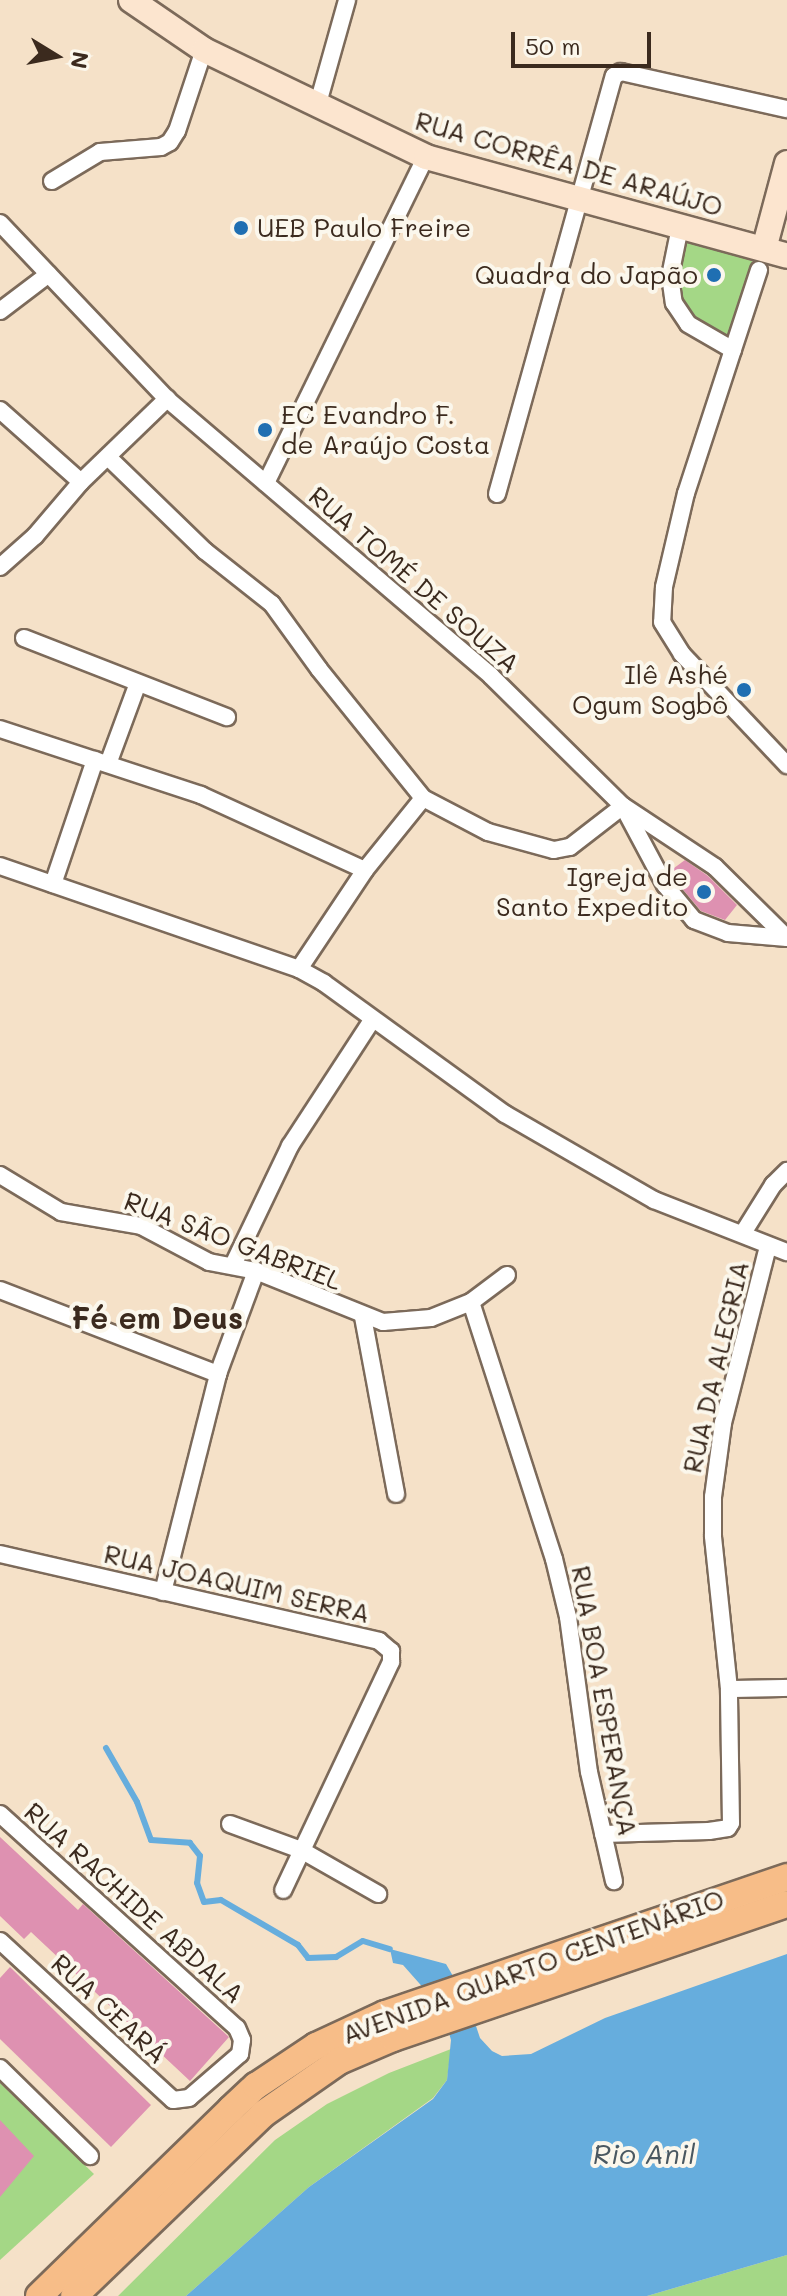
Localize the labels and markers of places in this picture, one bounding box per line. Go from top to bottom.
place label: UEB Paulo Freire [257,212,471,244]
marker: UEB Paulo Freire [232,219,250,237]
place label: Quadra do Japão [475,259,698,291]
marker: Quadra do Japão [705,266,723,284]
place label: EC Evandro F. de Araújo Costa [281,399,490,460]
marker: EC Evandro F. de Araújo Costa [256,421,274,439]
place label: Ilê Ashé Ogum Sogbô [572,659,728,720]
marker: Ilê Ashé Ogum Sogbô [735,681,753,699]
place label: Igreja de Santo Expedito [496,861,688,922]
marker: Igreja de Santo Expedito [695,883,713,901]

